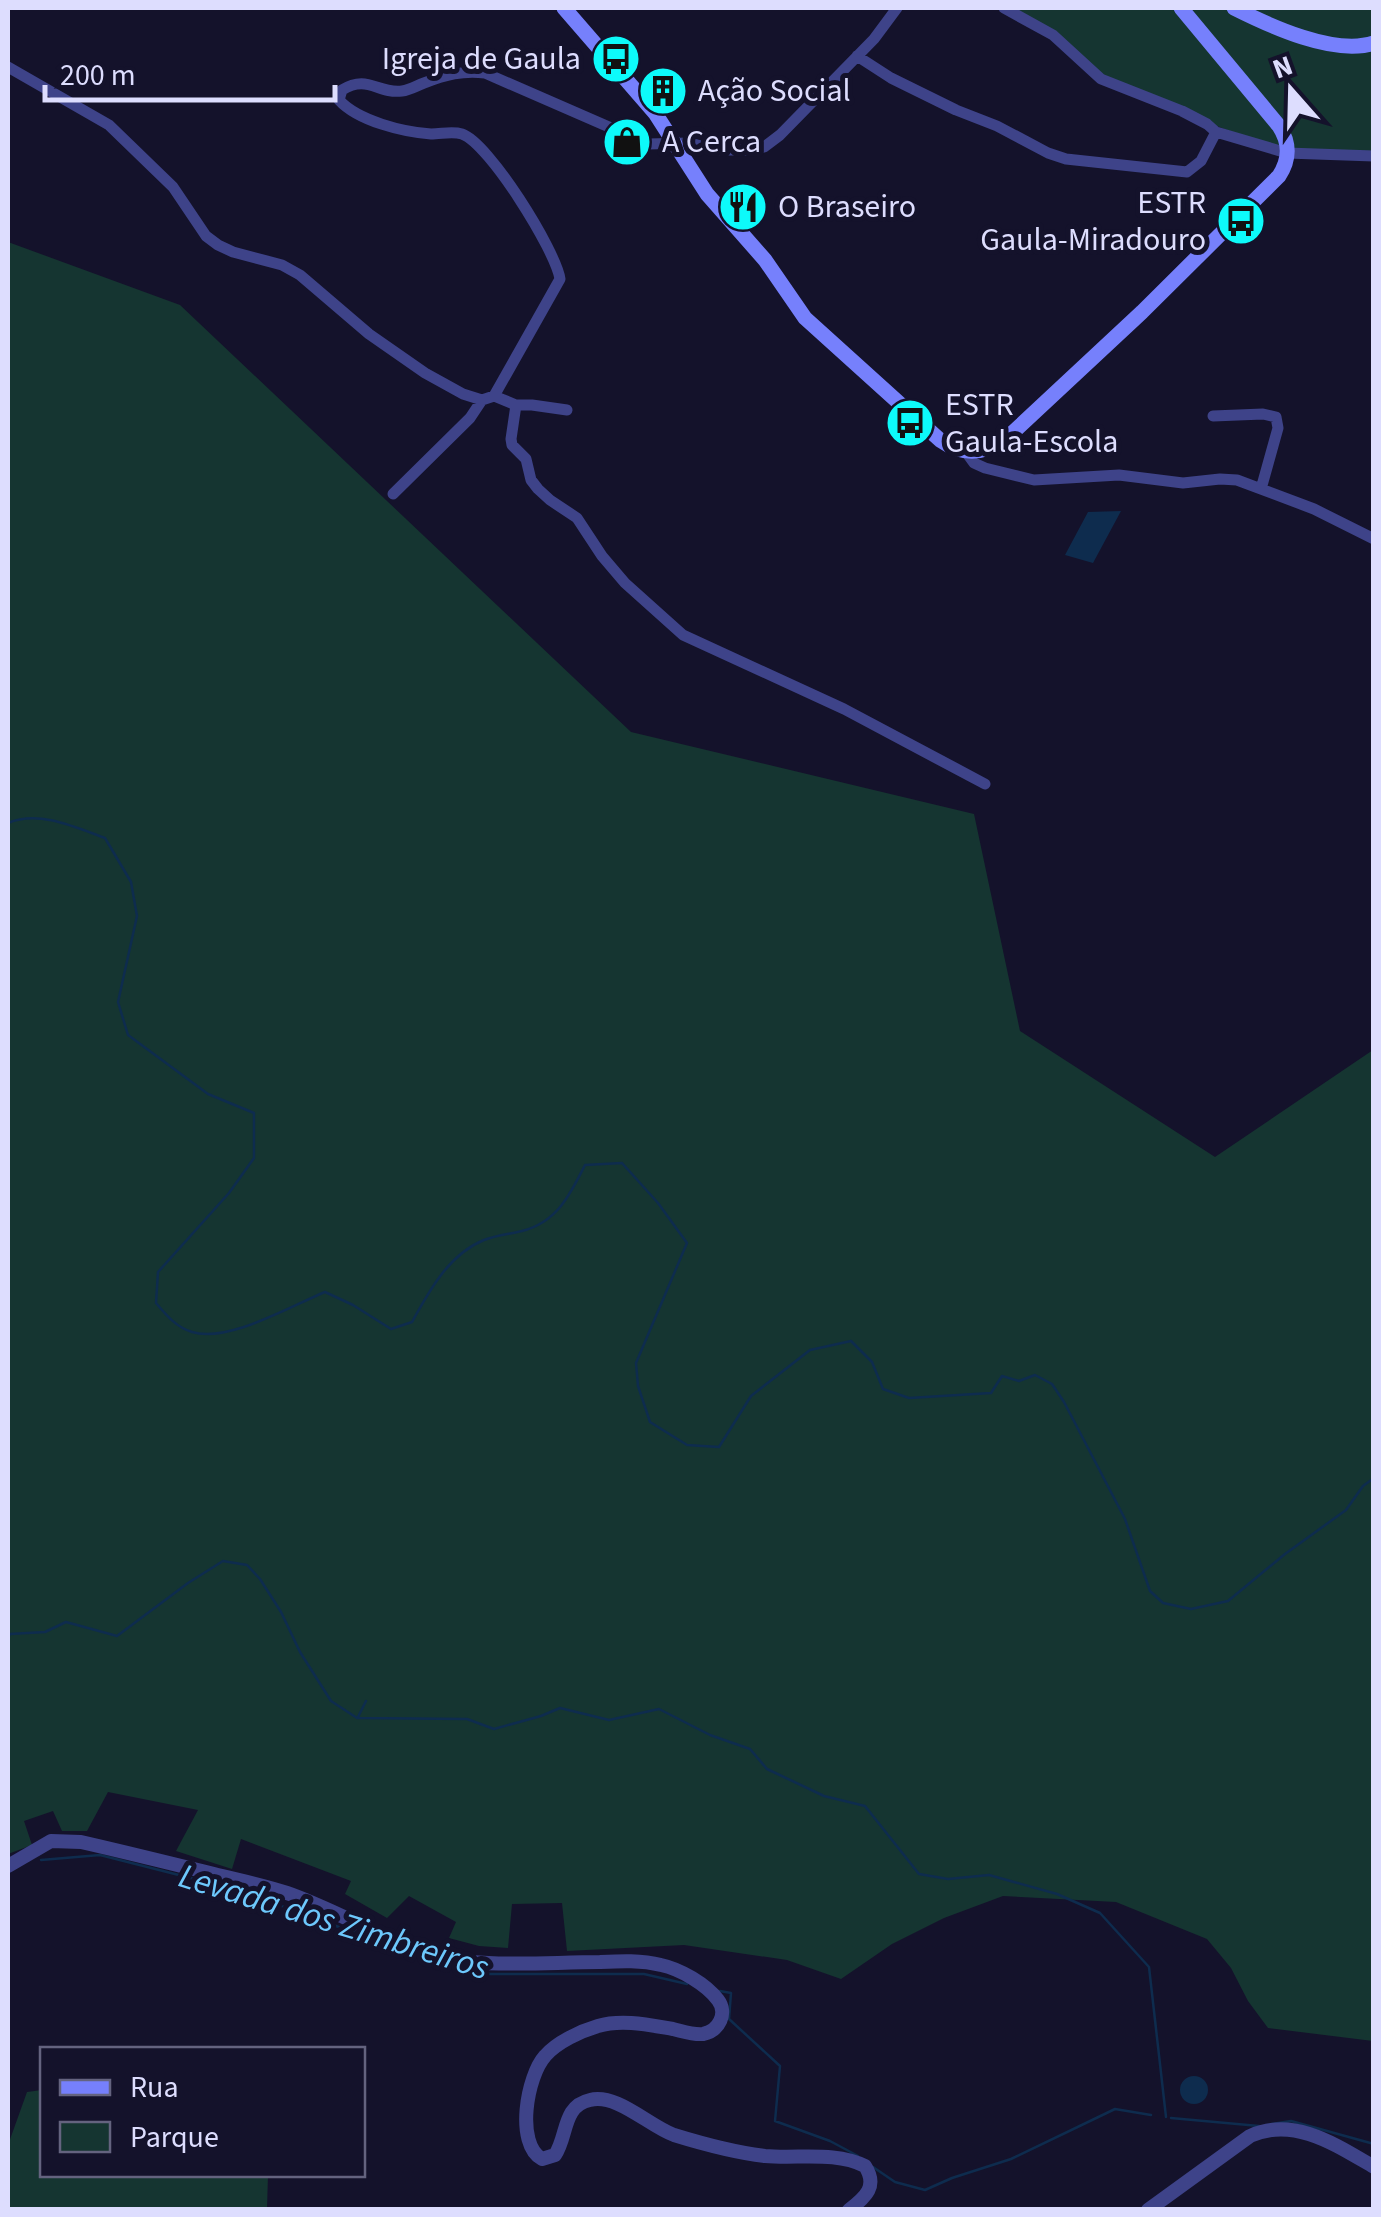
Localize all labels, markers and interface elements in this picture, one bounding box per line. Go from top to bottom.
bus stop icon: Igreja de Gaula [590,33,642,85]
place label: Igreja de Gaula [382,36,581,82]
scale bar [45,40,335,102]
north arrow [1241,40,1341,140]
text: N [1267,45,1298,89]
text: 200 m [60,54,136,97]
building icon: Ação Social [637,65,689,117]
place label: Ação Social [698,68,851,114]
shop icon: A Cerca [601,116,653,168]
place label: A Cerca [662,119,761,165]
place label: ESTR Gaula-Miradouro [980,180,1206,263]
restaurant icon: O Braseiro [717,181,769,233]
place label: O Braseiro [778,184,916,230]
bus stop icon: ESTR Gaula-Miradouro [1215,195,1267,247]
place label: ESTR Gaula-Escola [945,382,1118,465]
bus stop icon: ESTR Gaula-Escola [884,397,936,449]
water label: Levada dos Zimbreiros [173,1851,495,1993]
legend [40,2047,365,2177]
text: Rua [130,2066,179,2109]
text: Parque [130,2116,219,2159]

